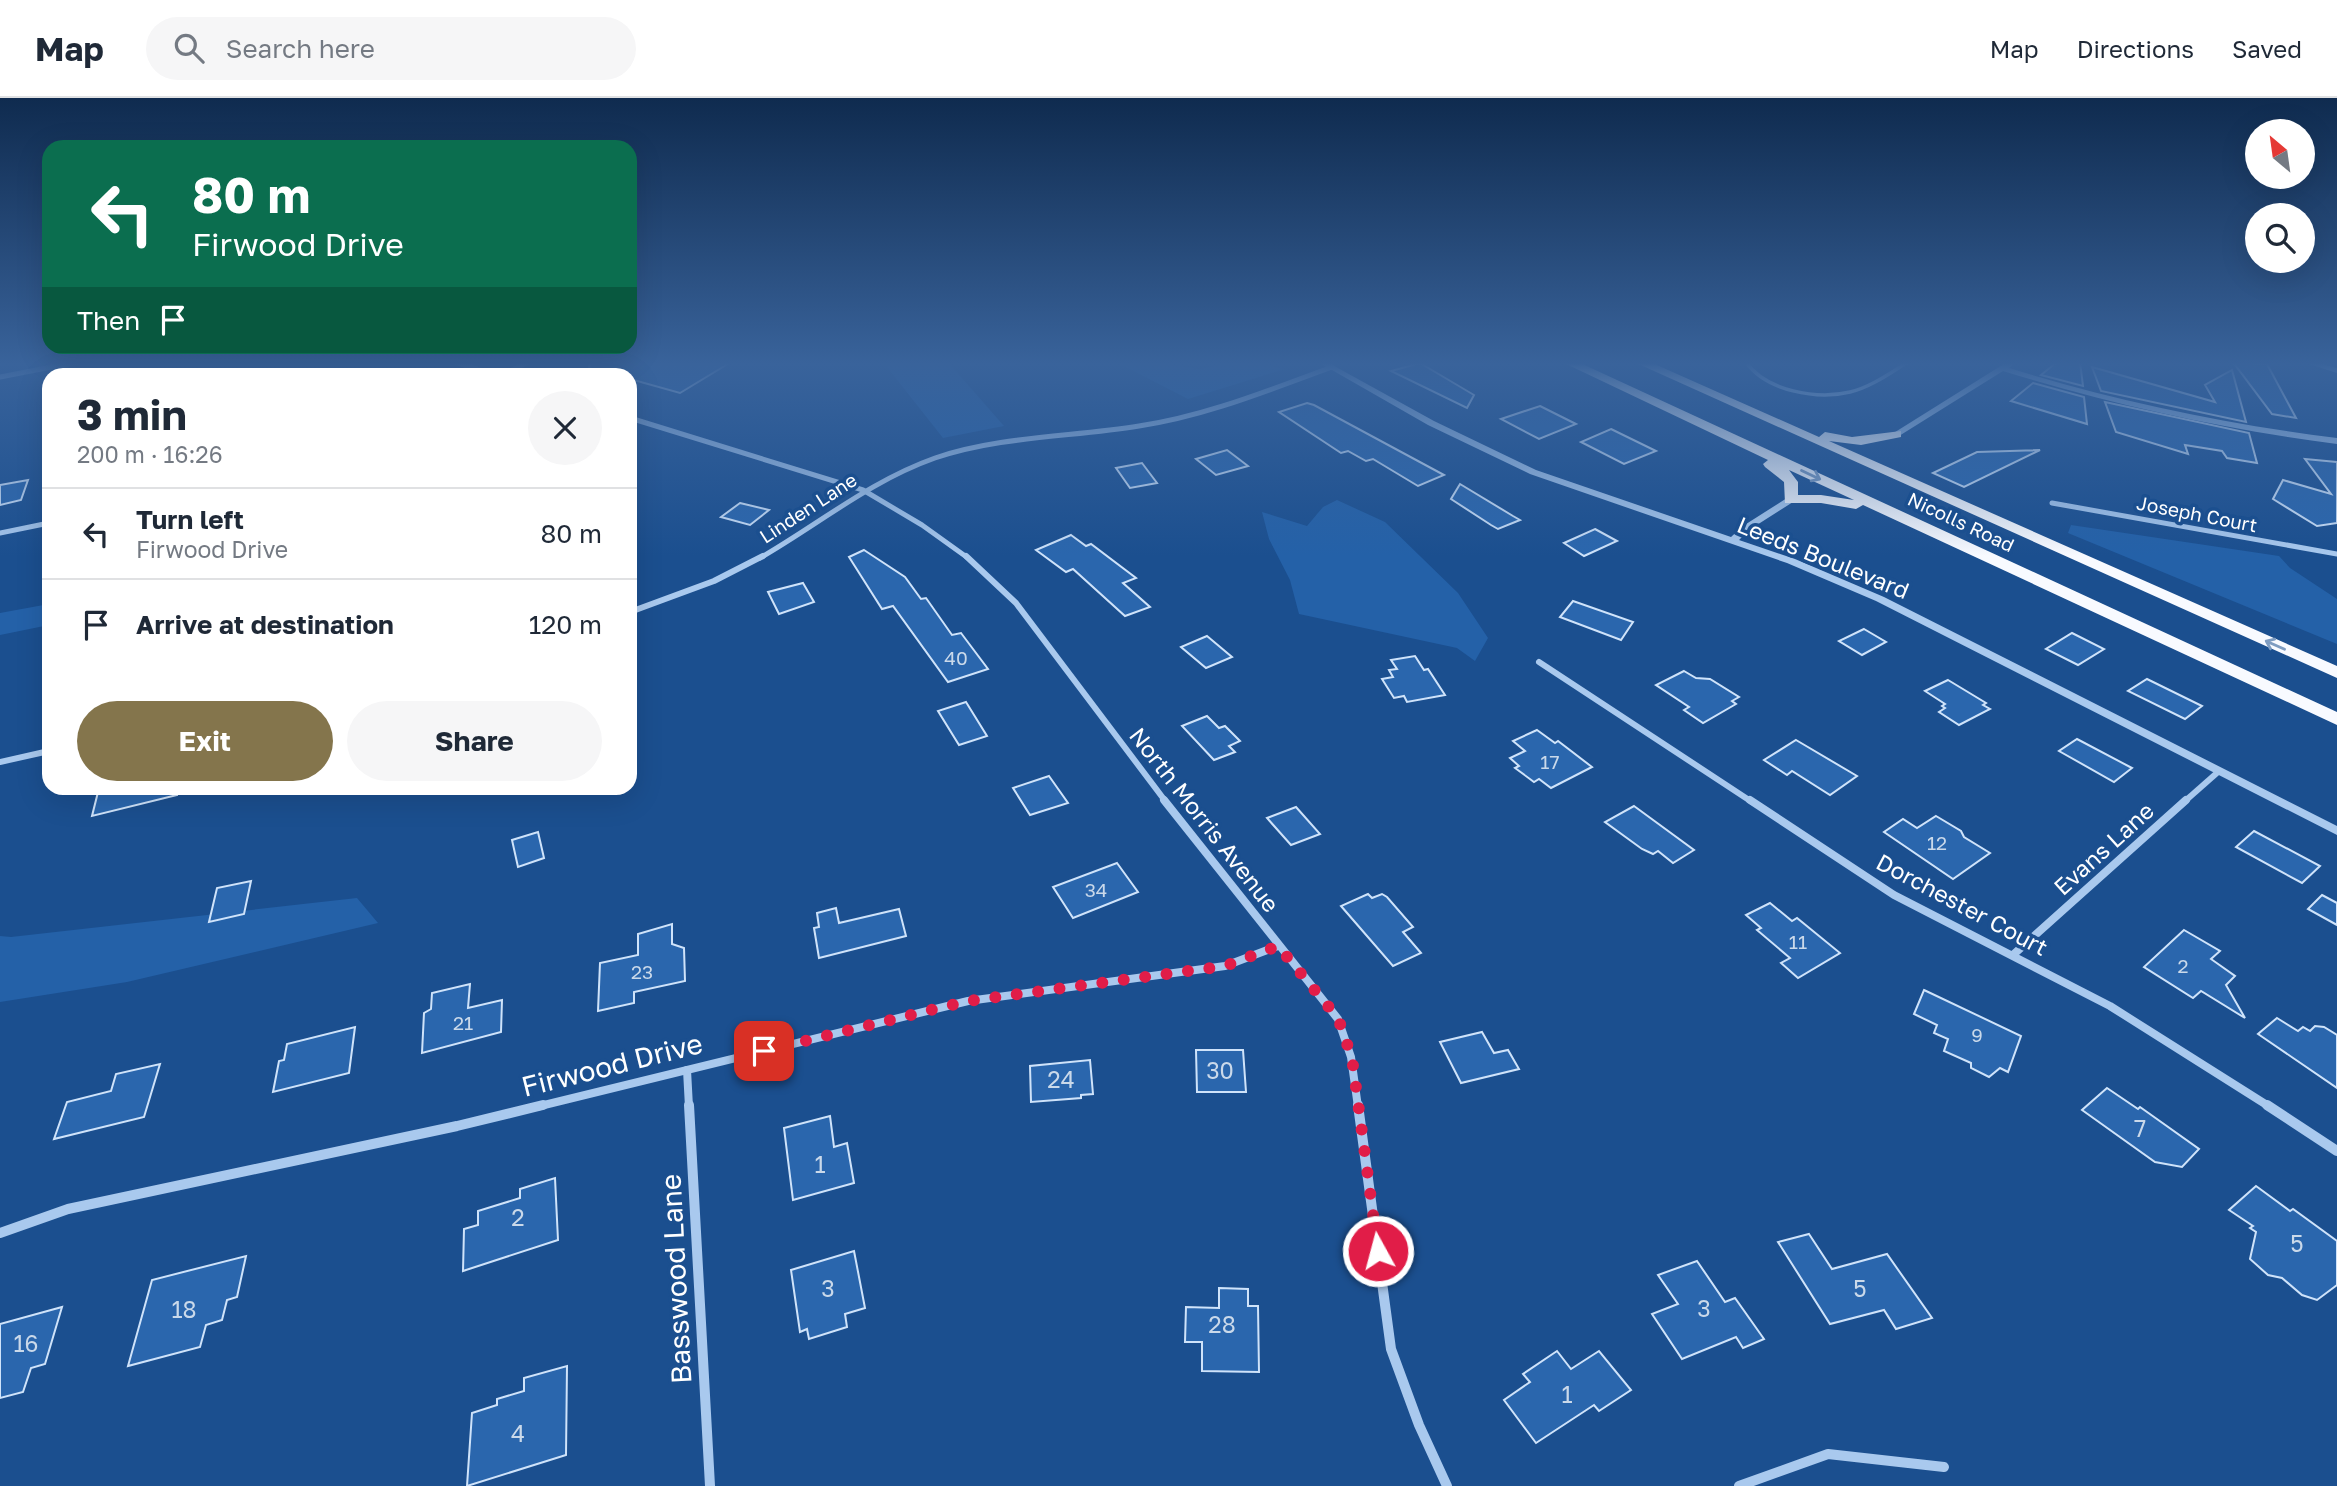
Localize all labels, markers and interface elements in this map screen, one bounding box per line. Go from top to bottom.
search box [146,17,636,80]
text: Map [35,29,104,68]
icon: search [170,29,208,67]
text: Search here [226,33,375,64]
text: Map [1990,34,2039,63]
text: Directions [2077,34,2194,63]
text: Saved [2232,34,2302,63]
north arrow [2245,119,2315,189]
map controls [2245,119,2315,273]
text: 80 m [192,165,310,224]
icon: left [77,168,168,259]
button: search [2245,203,2315,273]
text: Firwood Drive [192,225,404,263]
icon: arrive [154,301,192,339]
text: Then [77,305,140,336]
text: 3 min [77,389,187,439]
button: close [528,391,602,465]
text: 200 m · 16:26 [77,440,223,468]
street label: Linden Lane [755,468,861,548]
one-way arrow [1800,469,1821,483]
street label: Nicolls Road [1904,487,2018,556]
street label: Joseph Court [2135,491,2259,536]
text: Turn left [136,504,244,535]
street label: Leeds Boulevard [1733,510,1913,604]
icon: left [77,515,115,553]
text: 80 m [541,518,602,549]
text: Firwood Drive [136,535,288,563]
icon: arrive [77,606,115,644]
text: Arrive at destination [136,609,394,640]
text: 120 m [529,609,602,640]
one-way arrow [2264,638,2286,651]
house number: 40 [944,646,968,669]
button: Exit [77,701,333,781]
button: Share [347,701,602,781]
street label: North Morris Avenue [1124,721,1286,917]
house number: 17 [1540,750,1560,773]
street label: Evans Lane [2048,796,2159,900]
house number: 12 [1927,831,1947,854]
street label: Dorchester Court [1872,847,2053,961]
house number: 34 [1085,878,1107,901]
house number: 11 [1789,930,1807,953]
house number: 2 [2177,954,2189,977]
house number: 23 [631,960,653,983]
house number: 21 [453,1011,473,1034]
pin [734,1021,794,1081]
house number: 9 [1971,1023,1983,1046]
street label: Firwood Drive [518,1026,706,1103]
icon: arrive [745,1032,783,1070]
house number: 30 [1206,1056,1234,1084]
house number: 24 [1047,1065,1075,1093]
house number: 7 [2134,1114,2146,1142]
house number: 1 [814,1150,826,1178]
street label: Basswood Lane [654,1173,697,1385]
house number: 2 [511,1203,525,1231]
position arrow [1341,1214,1415,1288]
house number: 5 [2290,1229,2304,1257]
house number: 3 [821,1274,835,1302]
house number: 5 [1853,1274,1867,1302]
house number: 3 [1697,1294,1711,1322]
house number: 18 [171,1295,197,1323]
house number: 28 [1208,1310,1236,1338]
house number: 16 [13,1329,39,1357]
house number: 1 [1561,1380,1573,1408]
house number: 4 [511,1419,525,1447]

